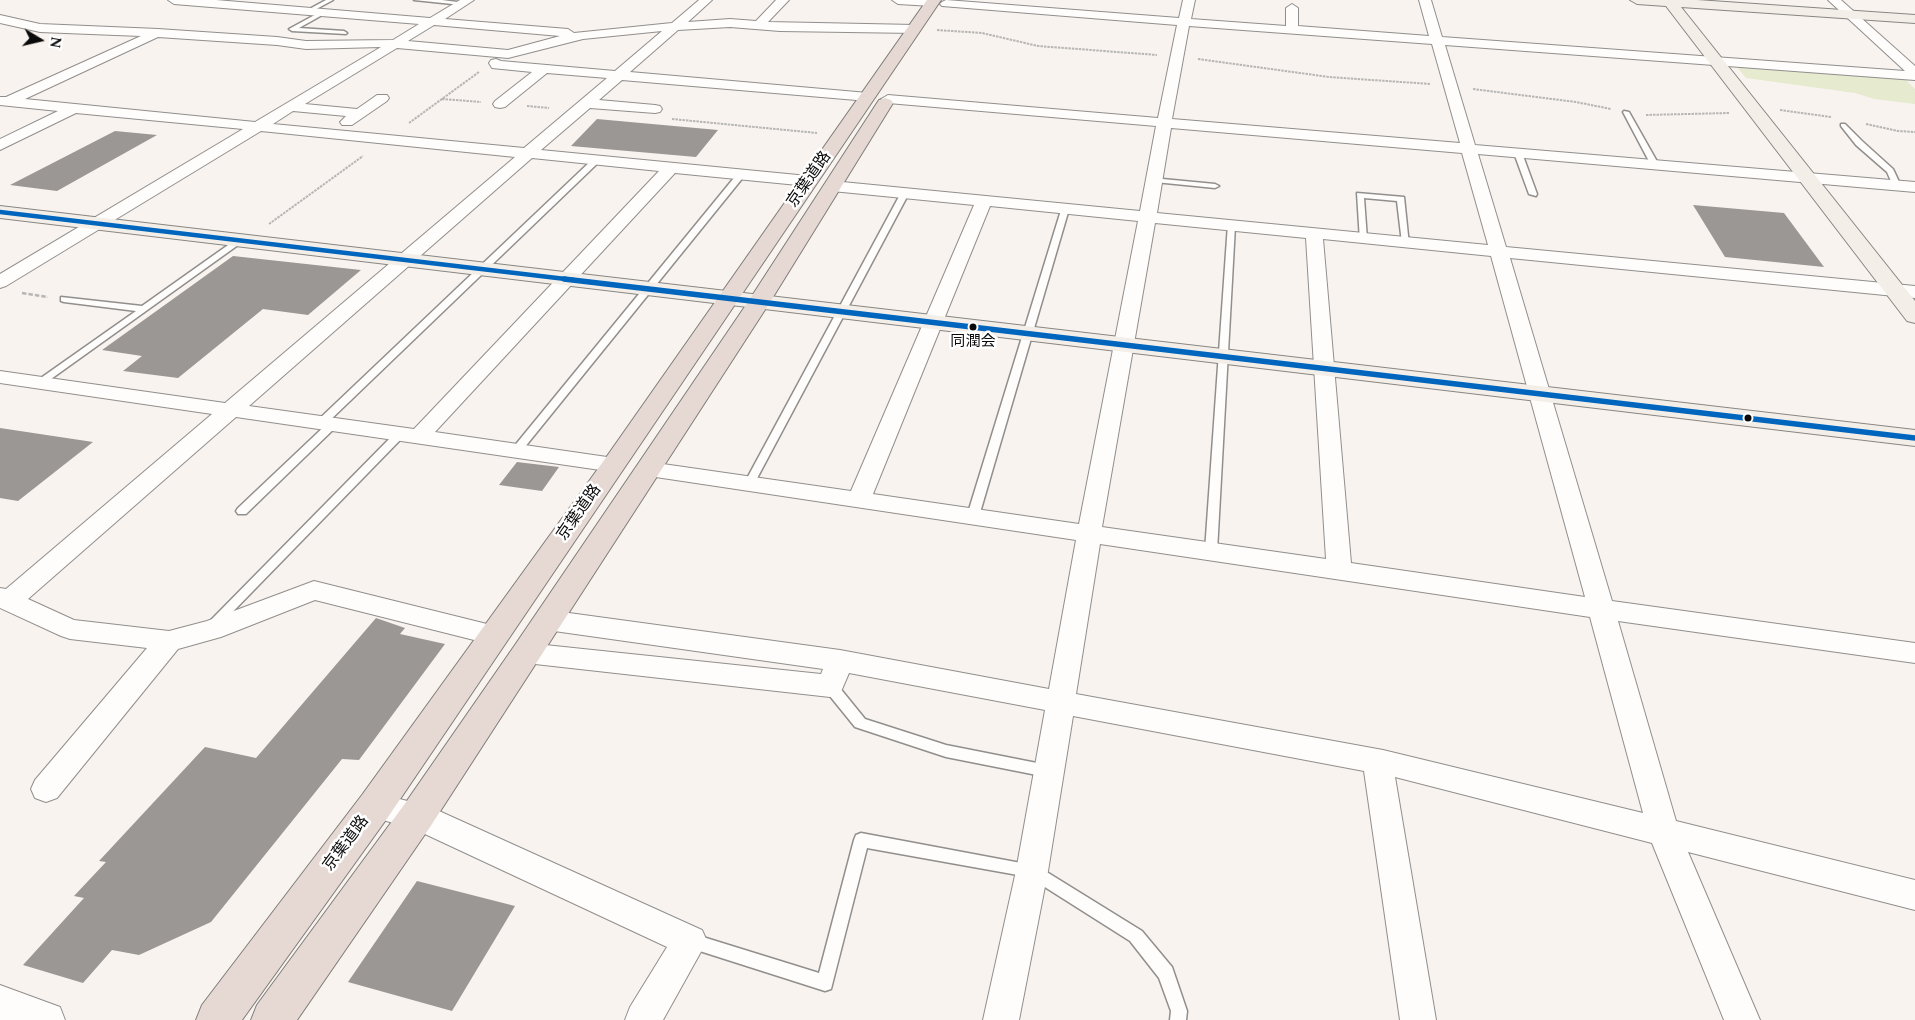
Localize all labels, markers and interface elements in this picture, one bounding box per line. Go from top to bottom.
north arrow [15,15,65,65]
text: N [44,35,67,50]
street label: 京葉道路 [784,148,836,212]
marker: 同潤会 [968,322,978,332]
place label: 同潤会 [951,334,995,352]
unlabelled marker [1743,413,1753,423]
street label: 京葉道路 [554,481,606,545]
street label: 京葉道路 [320,813,374,875]

